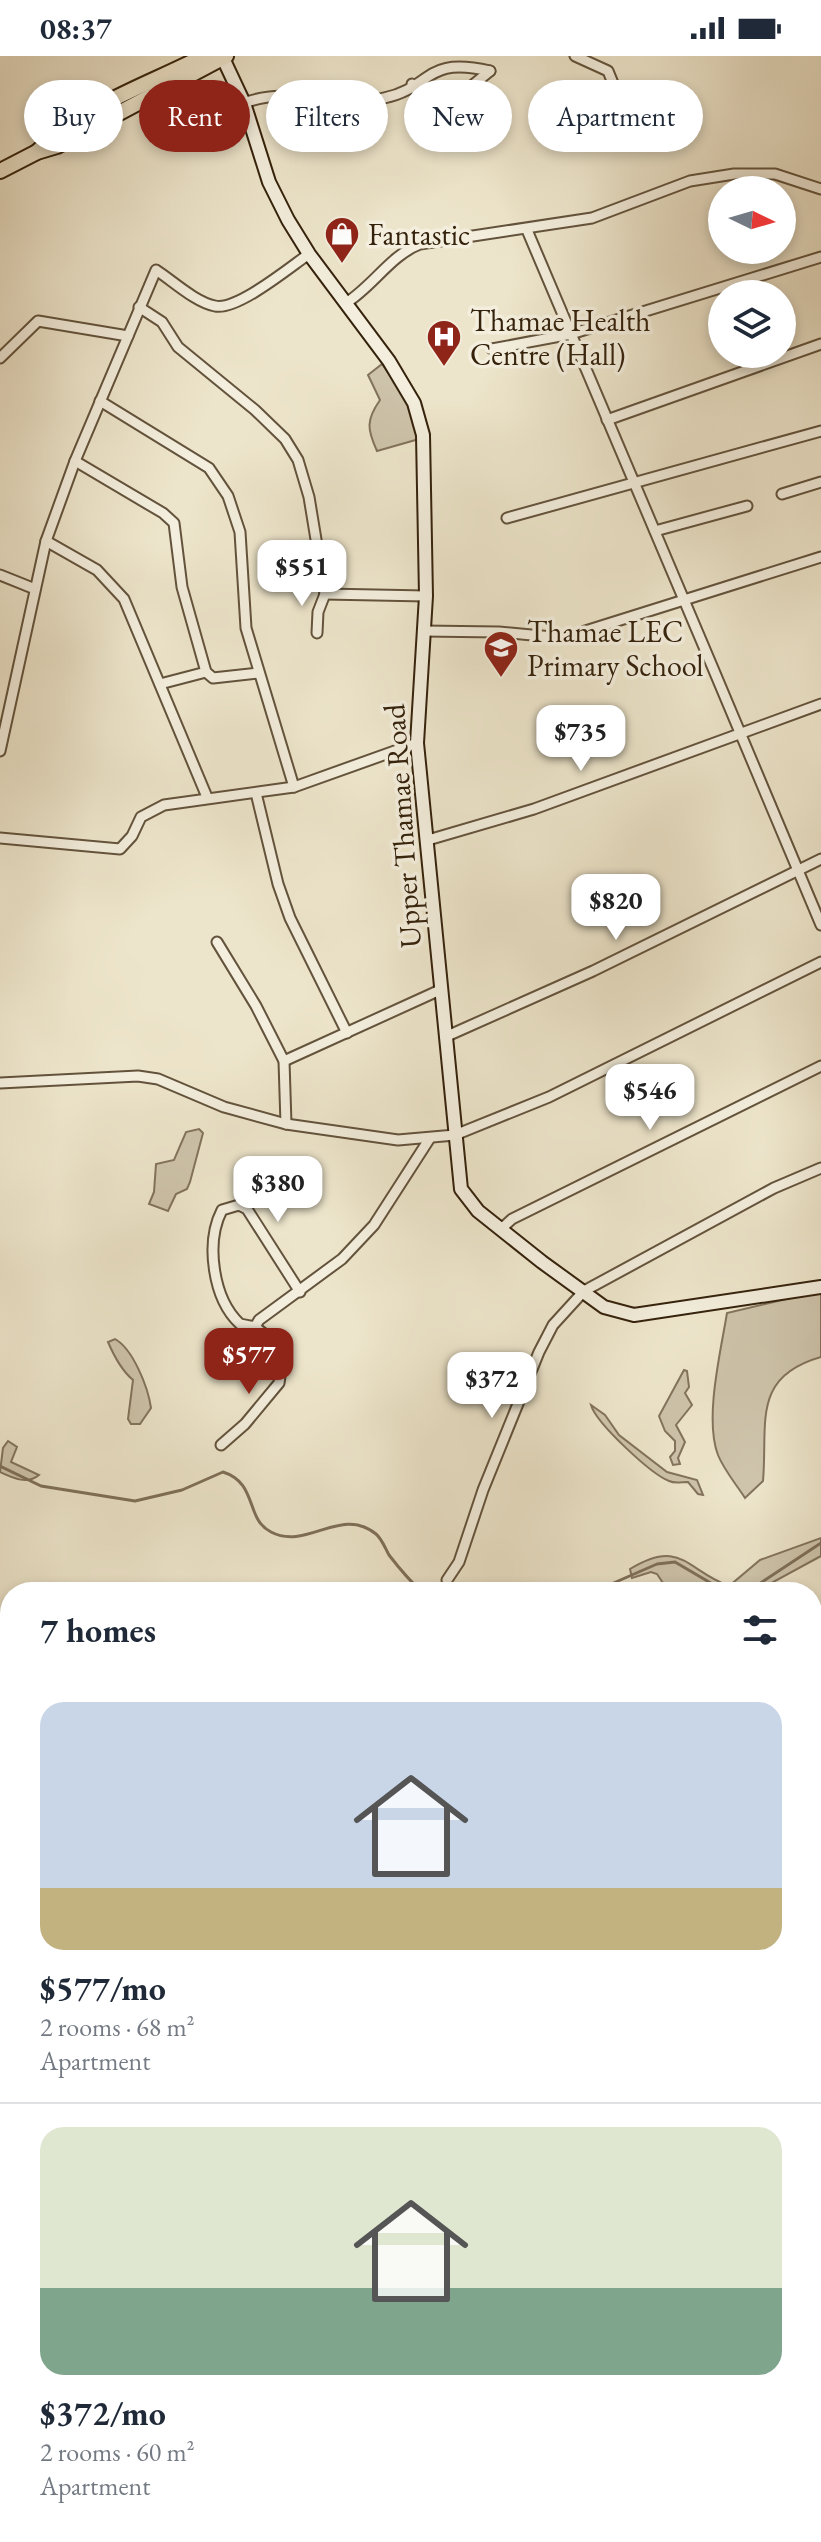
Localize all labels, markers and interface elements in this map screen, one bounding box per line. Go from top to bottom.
text: 08:37 [40,9,112,48]
chip: Buy [24,80,123,152]
chip: Rent [139,80,250,152]
chip: Filters [266,80,388,152]
chip: New [404,80,512,152]
chip: Apartment [528,80,703,152]
north arrow [708,176,796,264]
map controls [708,176,796,368]
shop icon: Fantastic [323,215,361,265]
place label: Fantastic [368,215,470,254]
button: layers [708,280,796,368]
place label: Thamae Health Centre (Hall) [470,301,651,374]
hospital icon: Thamae Health Centre (Hall) [425,318,463,368]
pin: $551 [255,540,349,608]
text: $551 [275,549,329,583]
place label: Thamae LEC Primary School [527,612,703,685]
school or university icon: Thamae LEC Primary School [482,629,520,679]
street label: Upper Thamae Road [374,702,430,949]
pin: $735 [534,705,628,773]
text: $735 [554,714,608,748]
pin: $820 [569,874,663,942]
text: $820 [589,883,643,917]
pin: $546 [603,1064,697,1132]
text: $546 [623,1073,677,1107]
pin: $380 [231,1156,325,1224]
text: $380 [251,1165,305,1199]
pin: $577 [202,1328,296,1396]
text: $577 [222,1337,276,1371]
pin: $372 [445,1352,539,1420]
text: $372 [465,1361,519,1395]
text: 7 homes [40,1608,156,1652]
icon: filters [738,1608,782,1652]
icon: home [339,1754,483,1898]
text: $577/mo [40,1966,166,2010]
text: 2 rooms · 68 m² [40,2010,195,2044]
text: Apartment [40,2044,150,2078]
icon: home [339,2179,483,2323]
text: $372/mo [40,2391,166,2435]
text: 2 rooms · 60 m² [40,2435,195,2469]
text: Apartment [40,2469,150,2503]

